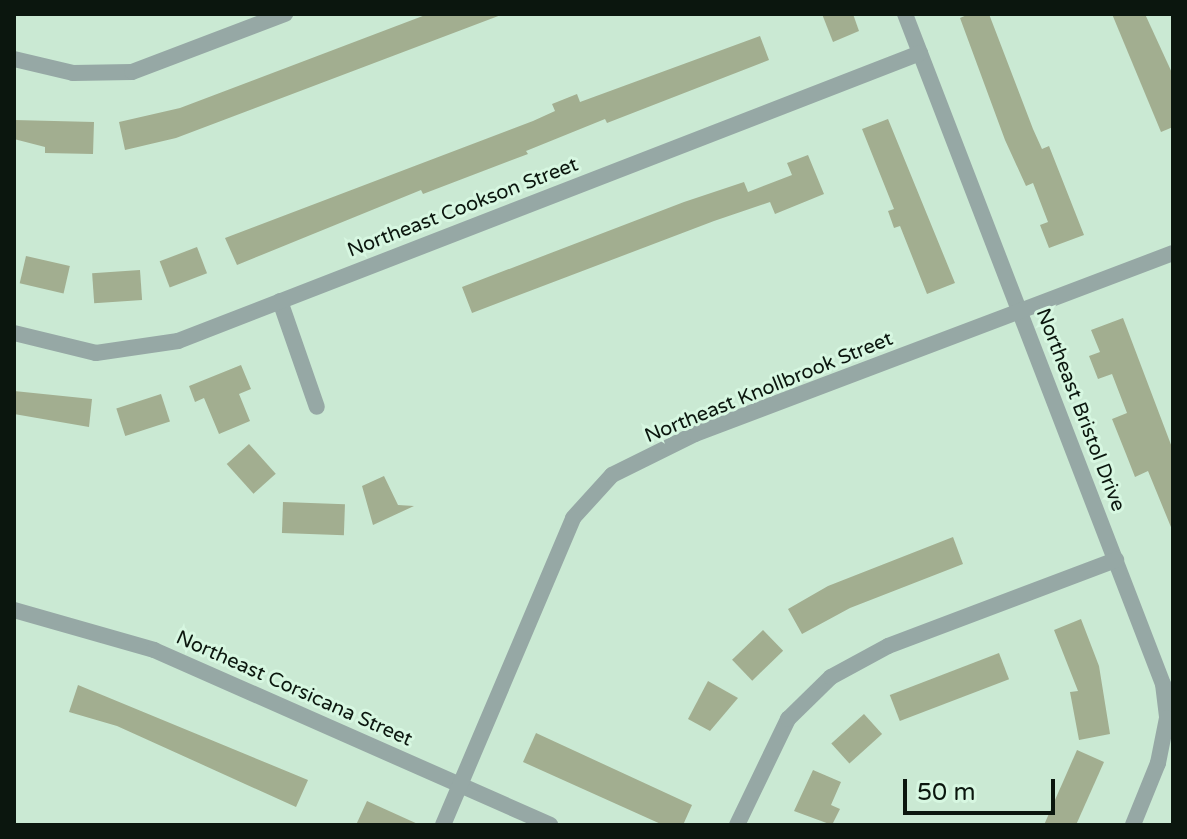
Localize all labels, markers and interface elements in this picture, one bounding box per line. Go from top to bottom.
street label: Northeast Cookson Street [344,153,582,263]
street label: Northeast Bristol Drive [1030,305,1130,515]
street label: Northeast Knollbrook Street [641,327,897,449]
street label: Northeast Corsicana Street [172,626,416,752]
scale bar [907,763,1059,813]
text: 50 m [917,778,975,807]

